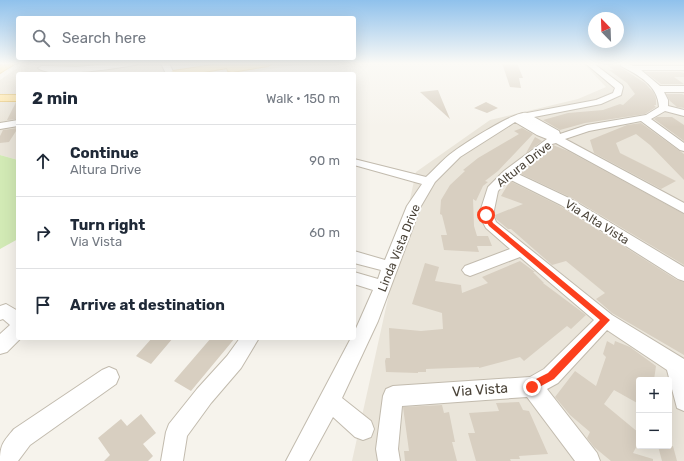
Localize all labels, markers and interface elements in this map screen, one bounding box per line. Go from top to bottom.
north arrow [588,12,624,48]
search box [16,16,356,60]
icon: search [30,27,52,49]
text: Search here [62,29,146,47]
text: 2 min [32,88,78,108]
text: Walk · 150 m [266,91,340,106]
street label: Altura Drive [494,138,554,190]
text: Continue [70,144,139,162]
icon: ahead [32,150,54,172]
text: 90 m [309,153,340,168]
text: Altura Drive [70,162,141,177]
street label: Via Alta Vista [562,197,632,247]
street label: Linda Vista Drive [375,202,423,294]
route start [477,206,495,224]
text: Turn right [70,216,145,234]
icon: right [32,222,54,244]
text: 60 m [309,225,340,240]
text: Via Vista [70,234,122,249]
icon: arrive [32,294,54,316]
text: Arrive at destination [70,296,225,314]
map controls [636,377,672,449]
button: + [636,377,672,413]
route end [523,378,541,396]
street label: Via Vista [451,380,509,400]
button: − [636,413,672,449]

